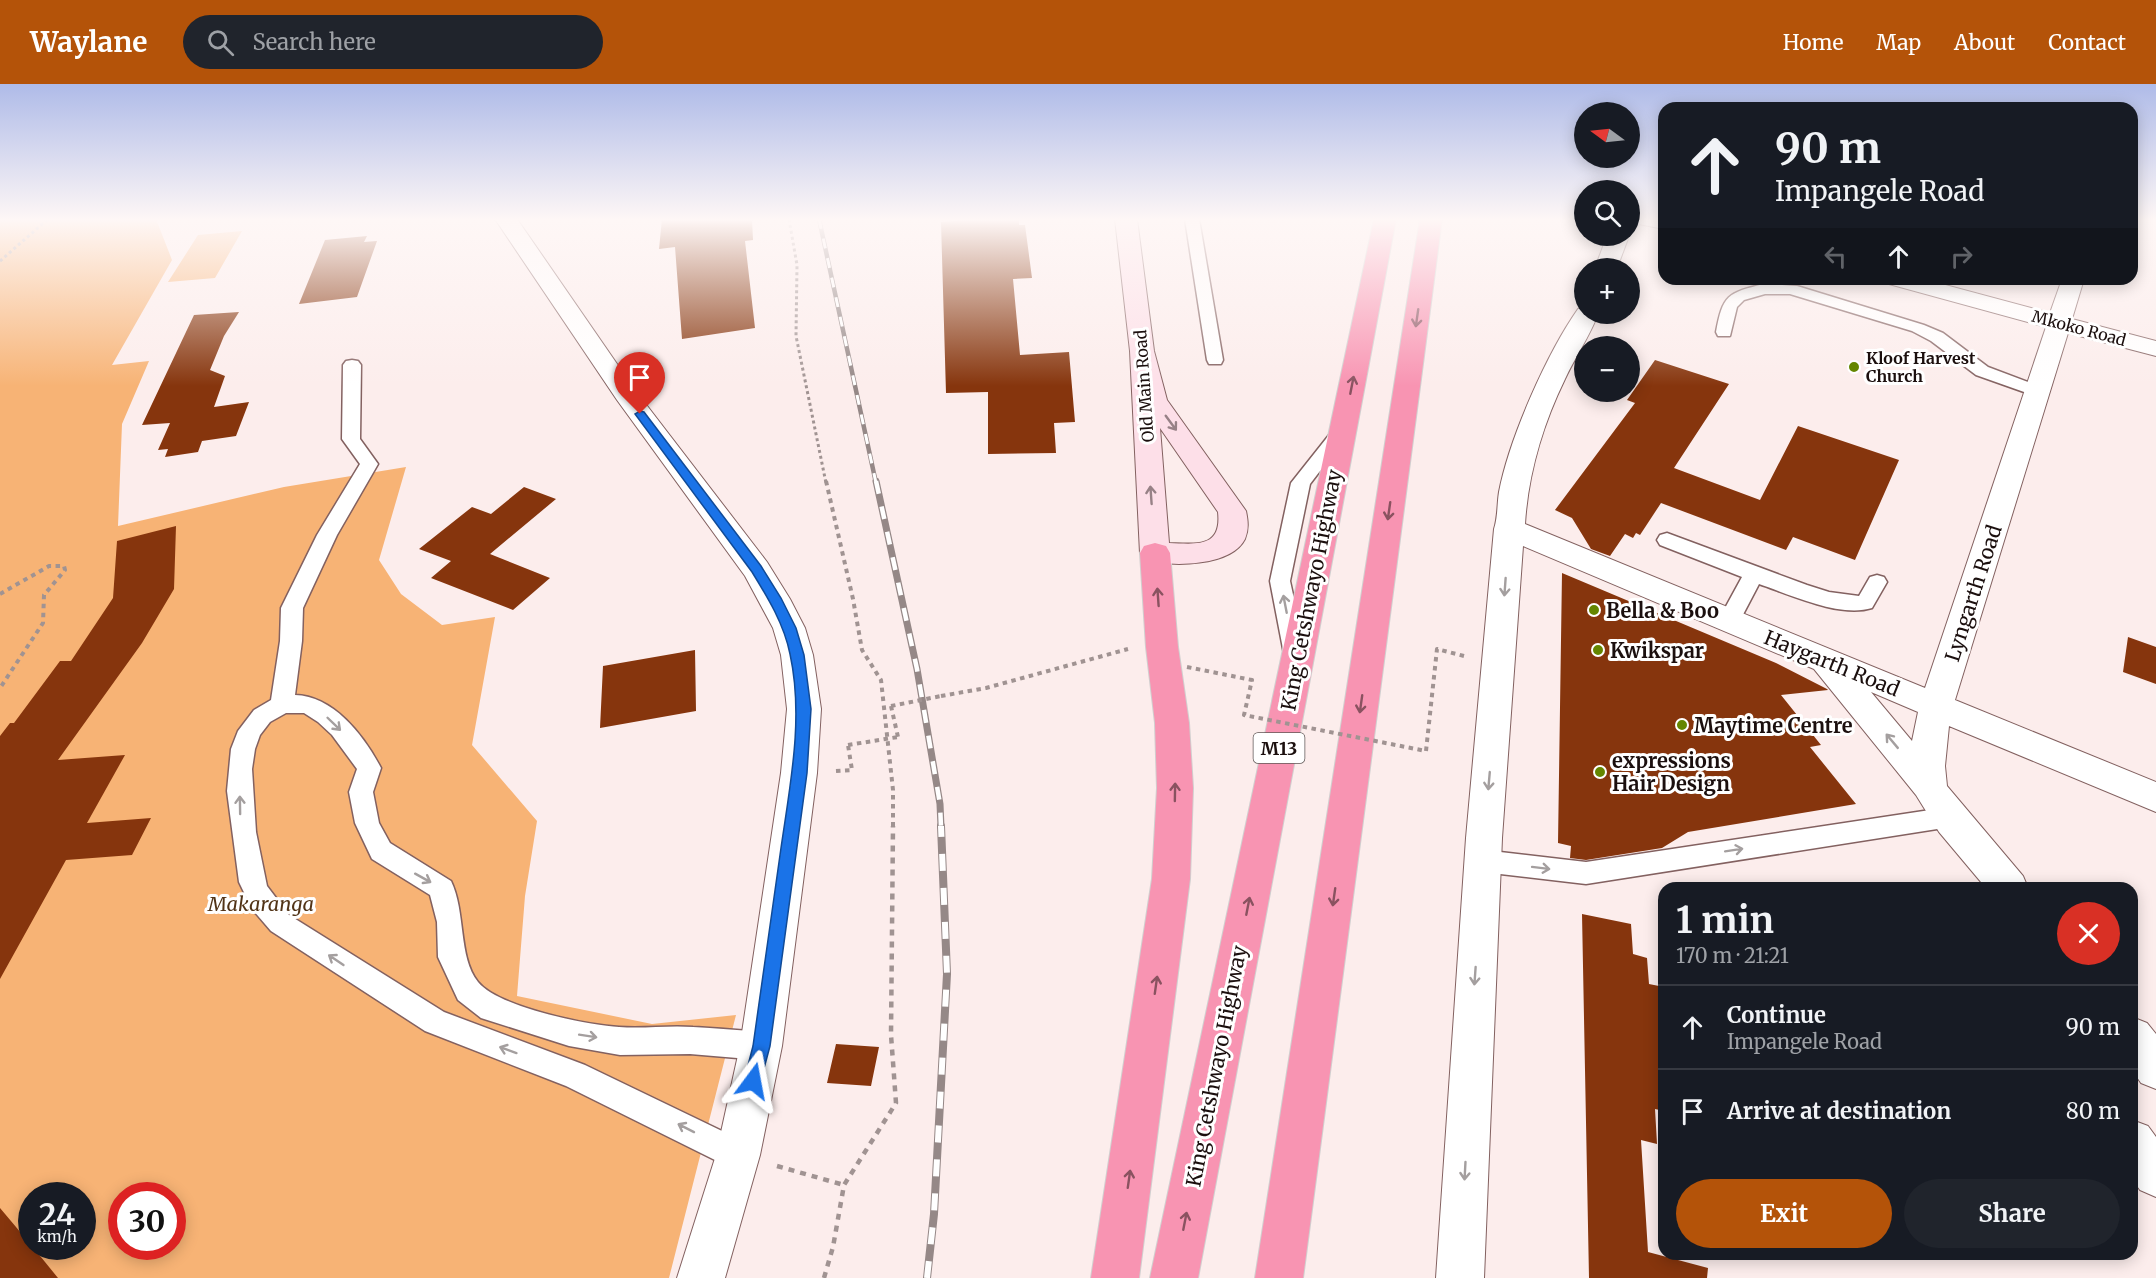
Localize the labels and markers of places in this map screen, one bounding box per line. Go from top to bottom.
place label: Kloof Harvest Church [1866,348,1976,386]
pin [614,352,665,414]
marker: Kloof Harvest Church [1847,360,1861,374]
place label: Bella & Boo [1606,598,1719,623]
marker: Bella & Boo [1587,603,1601,617]
place label: Kwikspar [1610,638,1704,663]
marker: Kwikspar [1591,643,1605,657]
place label: Maytime Centre [1694,713,1853,738]
marker: Maytime Centre [1675,718,1689,732]
place label: expressions Hair Design [1612,748,1731,796]
marker: expressions Hair Design [1593,765,1607,779]

